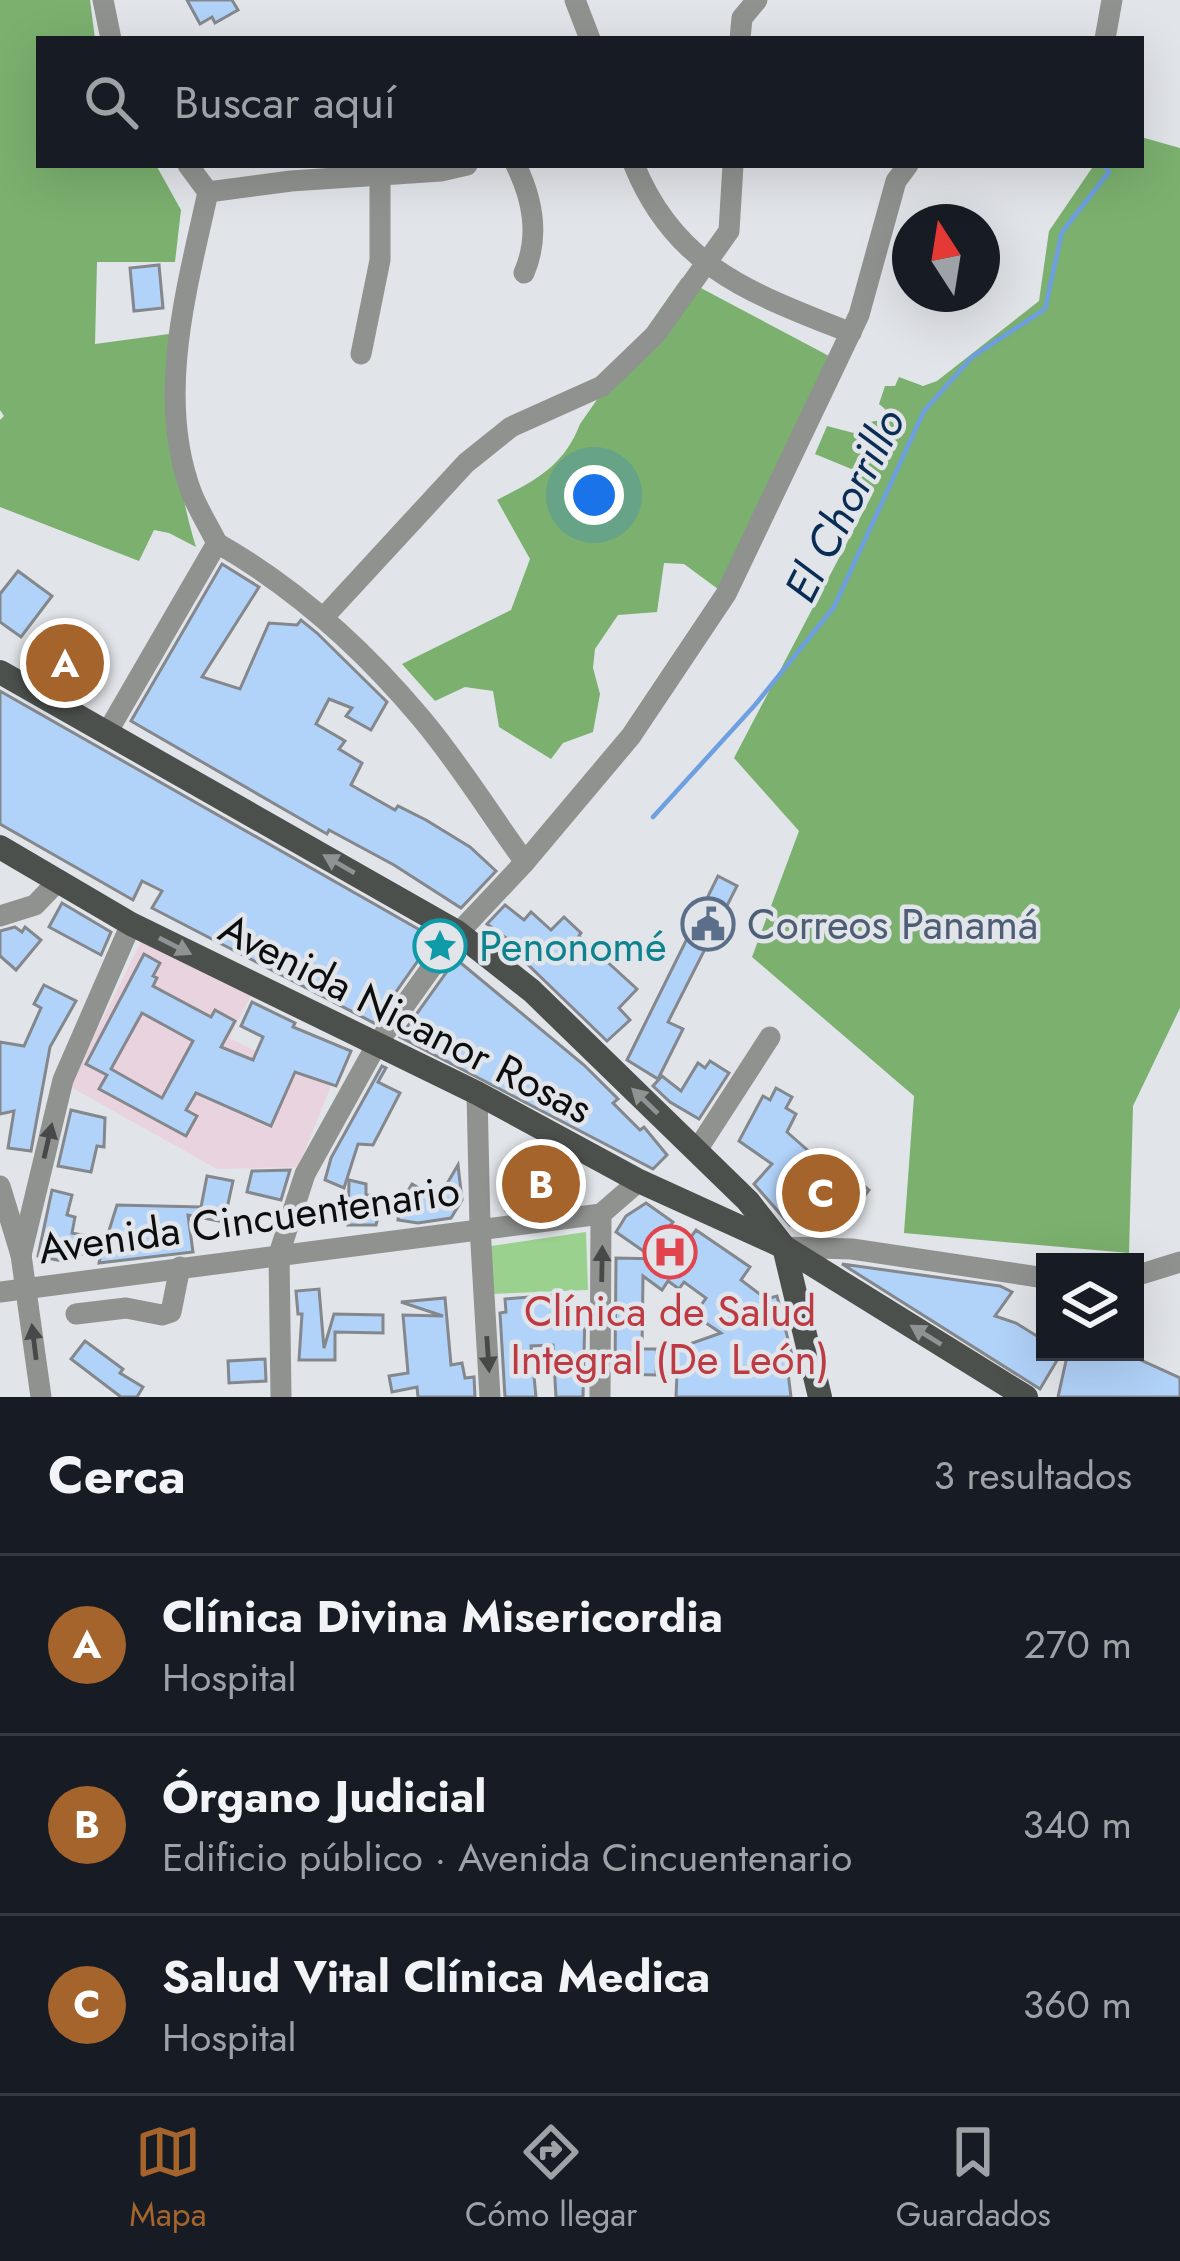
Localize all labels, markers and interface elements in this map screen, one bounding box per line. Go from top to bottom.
search box [36,36,1144,168]
icon: search [78,69,144,135]
text: Buscar aquí [174,70,396,135]
north arrow [892,204,1000,312]
water label: El Chorrillo [768,397,921,613]
your location [564,465,624,525]
pin: A [26,618,104,708]
one-way arrow [322,855,356,876]
place label: Correos Panamá [747,894,1038,955]
public building icon: Correos Panamá [680,896,736,952]
street label: Avenida Nicanor Rosas [209,898,603,1139]
place label: Penonomé [479,916,667,977]
place icon: Penonomé [412,918,468,974]
one-way arrow [158,935,192,955]
one-way arrow [631,1088,660,1116]
one-way arrow [39,1122,58,1159]
pin: B [502,1139,580,1229]
pin: C [782,1148,860,1238]
street label: Avenida Cincuentenario [35,1160,464,1279]
hospital icon: Clínica de Salud Integral (De León) [642,1224,698,1280]
one-way arrow [593,1244,612,1282]
map controls [1036,1253,1144,1361]
button: layers [1036,1253,1144,1361]
place label: Clínica de Salud Integral (De León) [510,1281,830,1390]
one-way arrow [25,1323,44,1361]
one-way arrow [909,1325,943,1346]
one-way arrow [478,1336,497,1373]
text: Cerca [48,1438,186,1512]
text: 3 resultados [934,1447,1132,1504]
text: Clínica Divina Misericordia [162,1584,723,1649]
text: A [73,1616,101,1673]
text: 270 m [1024,1616,1132,1673]
text: Hospital [162,1649,296,1706]
text: Órgano Judicial [162,1764,486,1829]
text: B [74,1796,100,1853]
text: 340 m [1022,1796,1132,1853]
text: Edificio público · Avenida Cincuentenario [162,1829,852,1886]
text: Salud Vital Clínica Medica [162,1944,710,2009]
text: C [73,1976,101,2033]
text: 360 m [1023,1976,1132,2033]
text: Hospital [162,2009,296,2066]
tab: Mapa [129,2119,207,2238]
tab: Cómo llegar [465,2119,637,2238]
tab: Guardados [896,2119,1051,2238]

